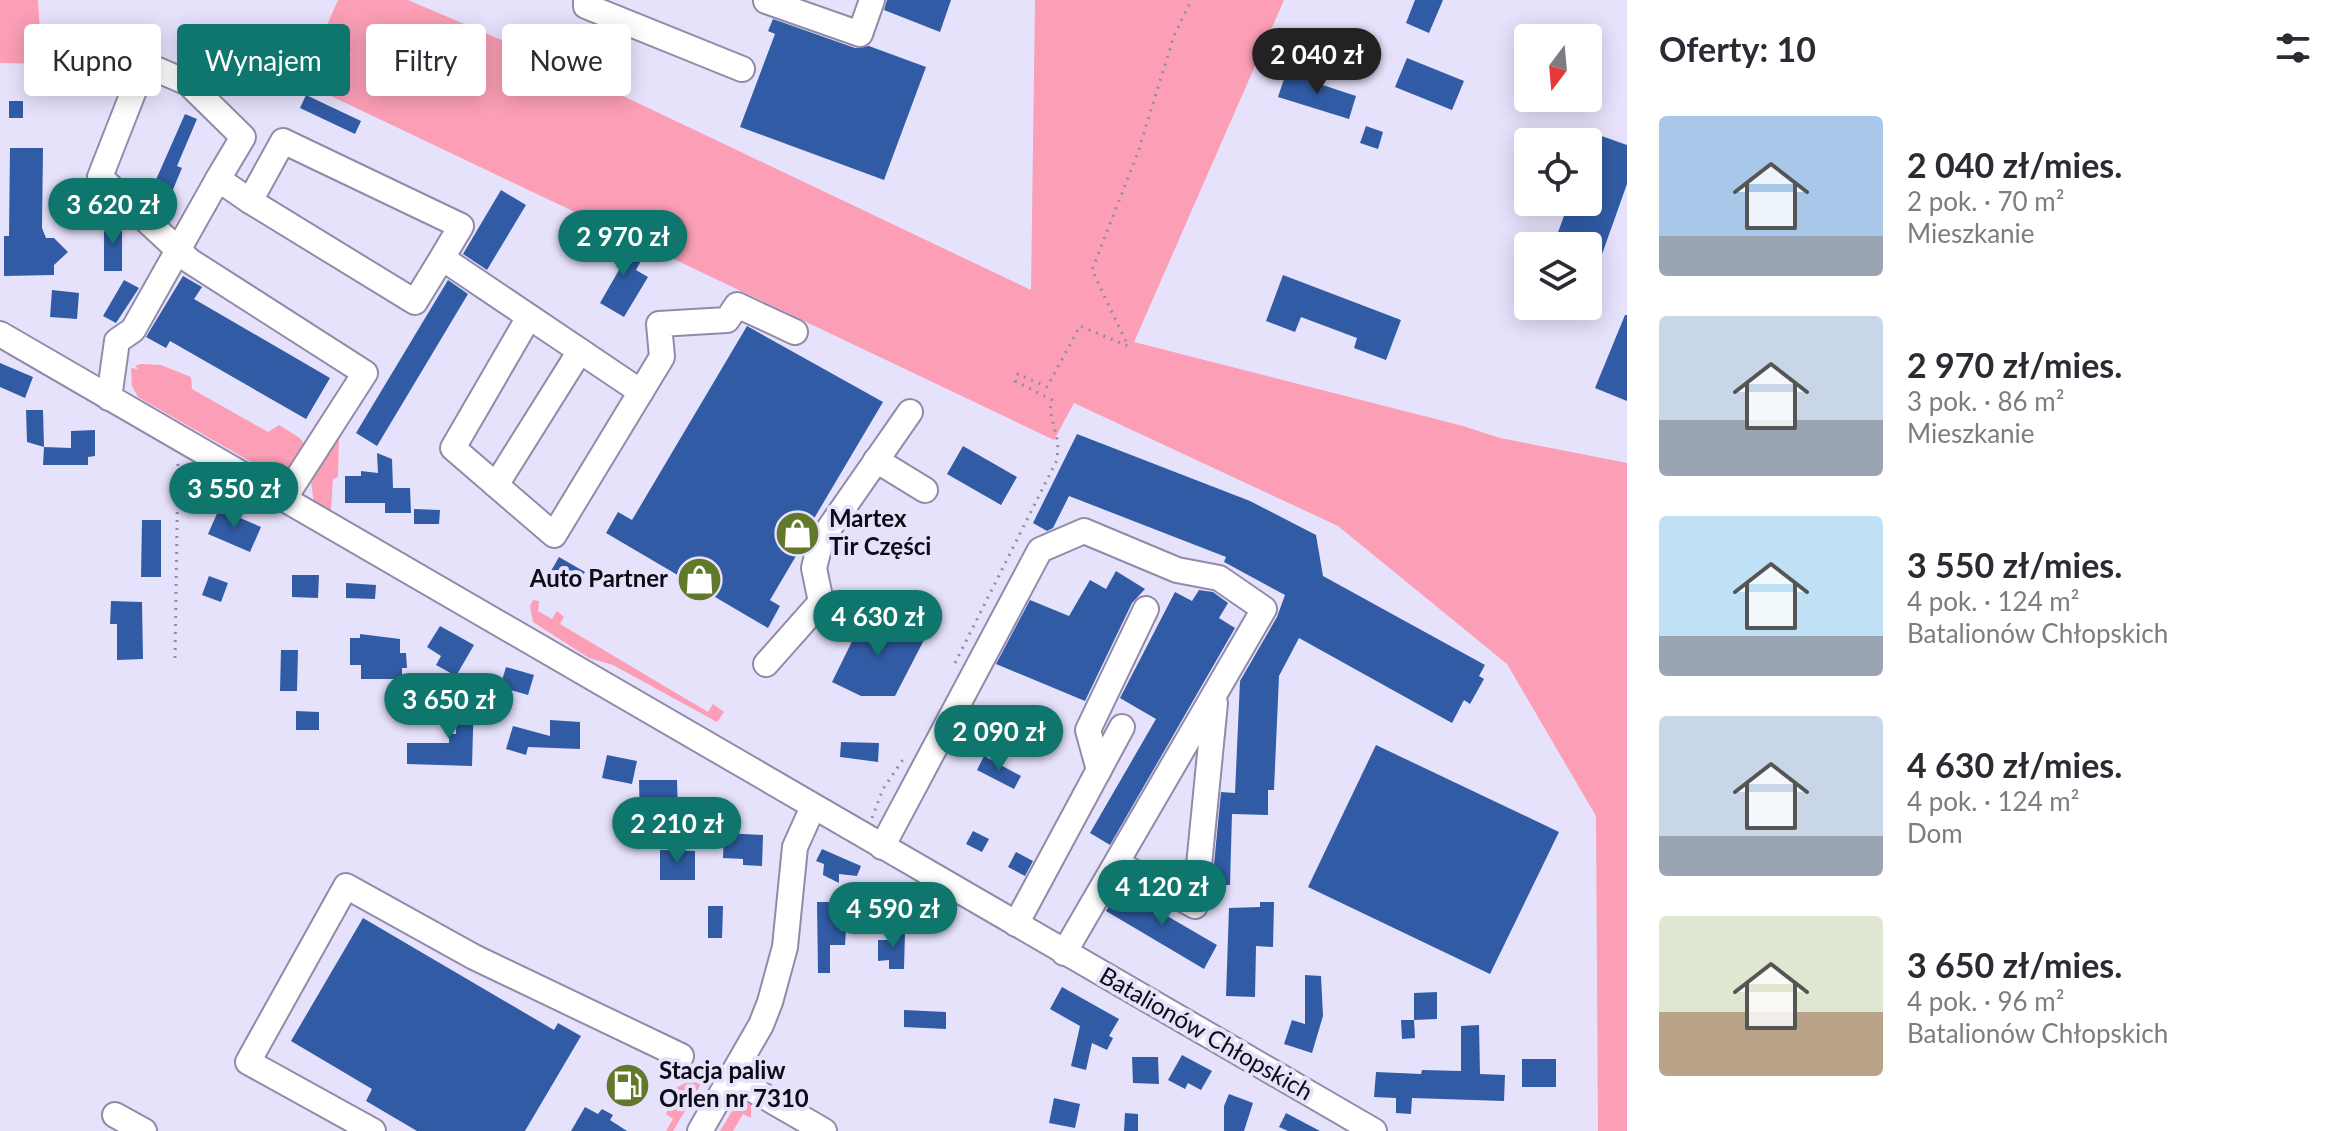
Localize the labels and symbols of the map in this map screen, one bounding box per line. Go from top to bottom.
north arrow [1514,24,1602,112]
pin: 2 040 zł [1234,28,1400,96]
pin: 3 620 zł [30,178,196,246]
pin: 2 970 zł [540,210,706,278]
pin: 3 550 zł [151,462,317,530]
place label: Martex Tir Części [829,503,931,560]
shop icon: Martex Tir Części [774,509,822,557]
shop icon: Auto Partner [675,555,723,603]
place label: Auto Partner [529,563,668,592]
pin: 4 630 zł [795,590,961,658]
pin: 3 650 zł [366,673,532,741]
pin: 2 090 zł [916,705,1082,773]
pin: 2 210 zł [594,797,760,865]
pin: 4 120 zł [1079,860,1245,928]
pin: 4 590 zł [810,882,976,950]
street label: Batalionów Chłopskich [1095,960,1318,1106]
place label: Stacja paliw Orlen nr 7310 [659,1055,809,1112]
fuel station icon: Stacja paliw Orlen nr 7310 [604,1061,652,1109]

